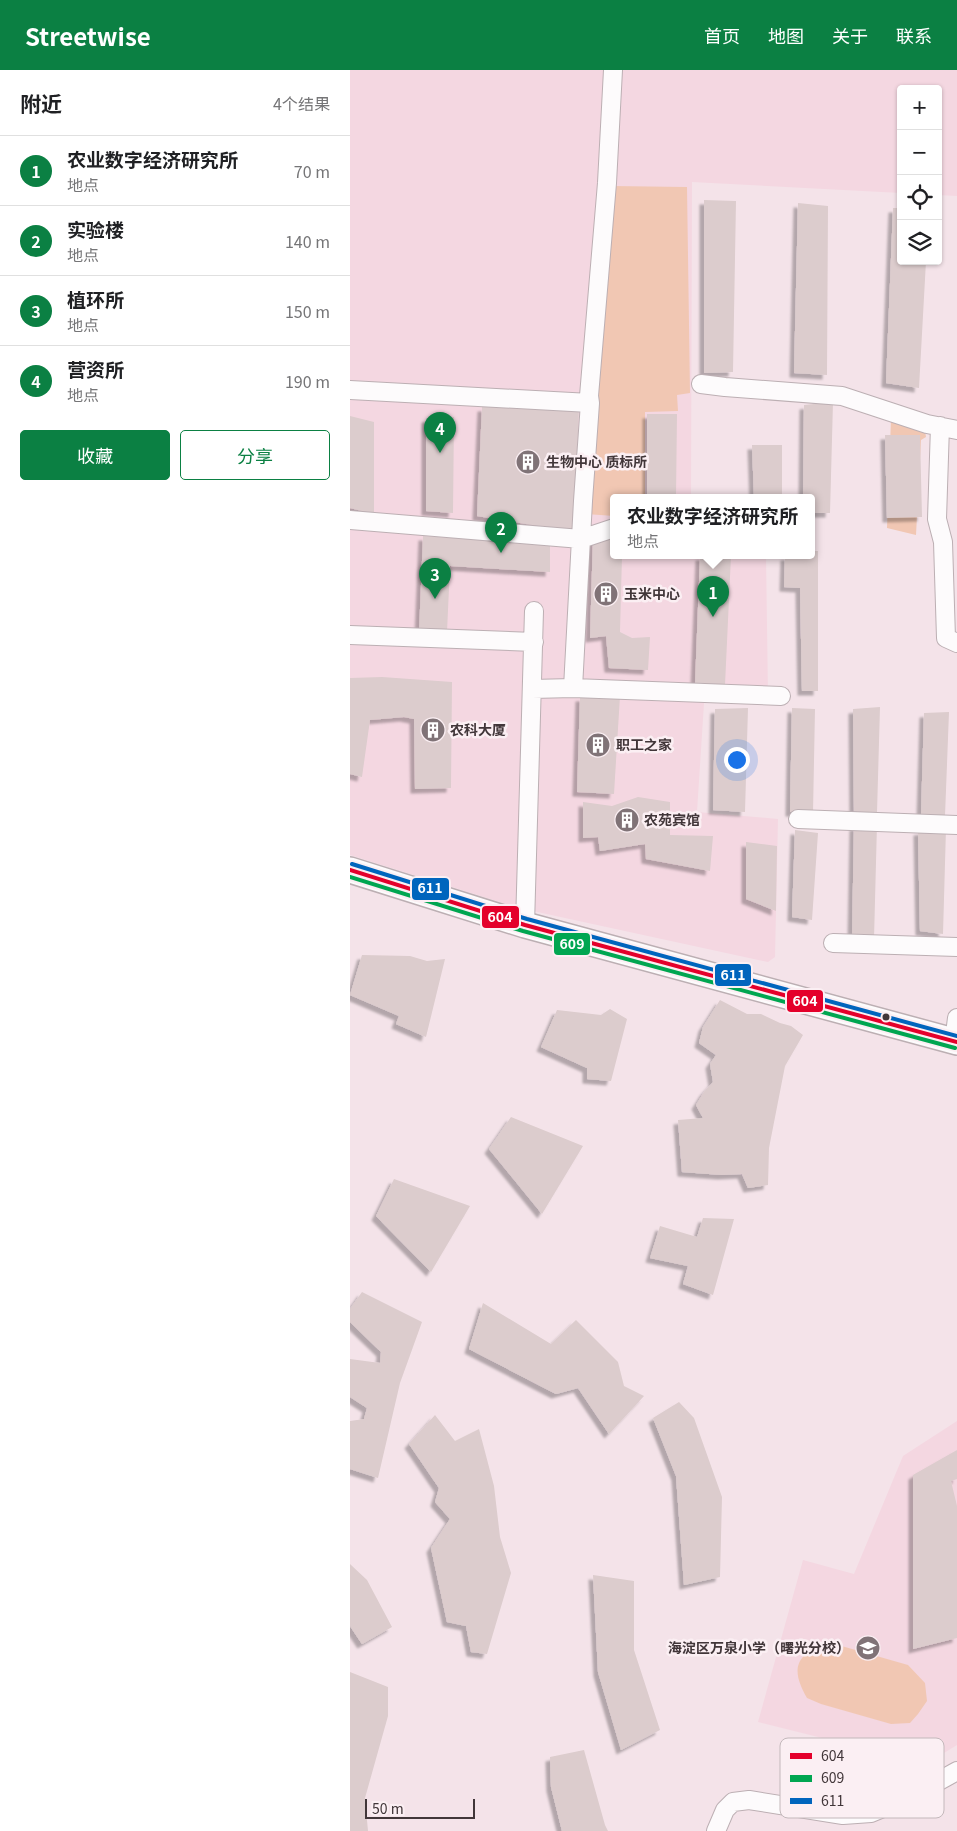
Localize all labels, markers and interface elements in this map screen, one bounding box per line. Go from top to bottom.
text: Streetwise [25,18,151,53]
text: 首页 [704,22,740,48]
text: 地图 [768,22,804,48]
text: 关于 [832,22,868,48]
text: 联系 [896,22,932,48]
map controls [897,85,942,265]
button: + [897,85,942,130]
text: 附近 [20,88,62,118]
text: 4个结果 [273,91,330,115]
button: − [897,130,942,175]
text: 农业数字经济研究所 [67,145,238,172]
text: 1 [31,159,41,183]
text: 70 m [294,159,330,183]
text: 地点 [67,172,99,196]
button: locate [897,175,942,220]
text: 实验楼 [67,215,124,242]
button: layers [897,220,942,265]
text: 2 [31,229,41,253]
text: 140 m [285,229,330,253]
text: 地点 [67,242,99,266]
text: 植环所 [67,285,124,312]
text: 3 [31,299,41,323]
text: 150 m [285,299,330,323]
text: 地点 [67,312,99,336]
text: 营资所 [67,355,124,382]
text: 4 [31,369,41,393]
text: 190 m [285,369,330,393]
text: 地点 [67,382,99,406]
pin: 4 [424,412,456,453]
button: 收藏 [20,430,170,480]
button: 分享 [180,430,330,480]
building icon: 生物中心 质标所 [515,449,541,475]
place label: 生物中心 质标所 [546,451,647,471]
popup [610,494,815,559]
text: 农业数字经济研究所 [627,501,798,528]
pin: 2 [485,512,517,553]
text: 地点 [627,528,659,552]
pin: 3 [419,558,451,599]
pin: 1 [697,576,729,617]
building icon: 玉米中心 [593,581,619,607]
place label: 玉米中心 [624,583,680,603]
building icon: 农科大厦 [420,717,446,743]
place label: 农科大厦 [450,719,506,739]
building icon: 职工之家 [585,732,611,758]
place label: 职工之家 [616,734,672,754]
your location [724,747,750,773]
building icon: 农苑宾馆 [614,807,640,833]
place label: 农苑宾馆 [644,809,700,829]
line badge: 611 [411,877,450,901]
text: 611 [418,877,442,897]
line badge: 604 [481,905,520,929]
text: 604 [488,906,512,926]
line badge: 609 [553,932,591,956]
text: 609 [560,933,584,953]
line badge: 611 [714,963,752,987]
text: 611 [721,964,745,984]
line badge: 604 [786,989,824,1013]
text: 604 [793,990,817,1010]
unlabelled marker [881,1012,891,1022]
school or university icon: 海淀区万泉小学（曙光分校） [855,1635,881,1661]
place label: 海淀区万泉小学（曙光分校） [668,1637,850,1657]
legend [780,1738,944,1818]
text: 604 [821,1745,845,1765]
text: 609 [821,1767,845,1787]
text: 611 [821,1790,844,1810]
scale bar [365,1796,475,1819]
text: 50 m [372,1798,404,1818]

